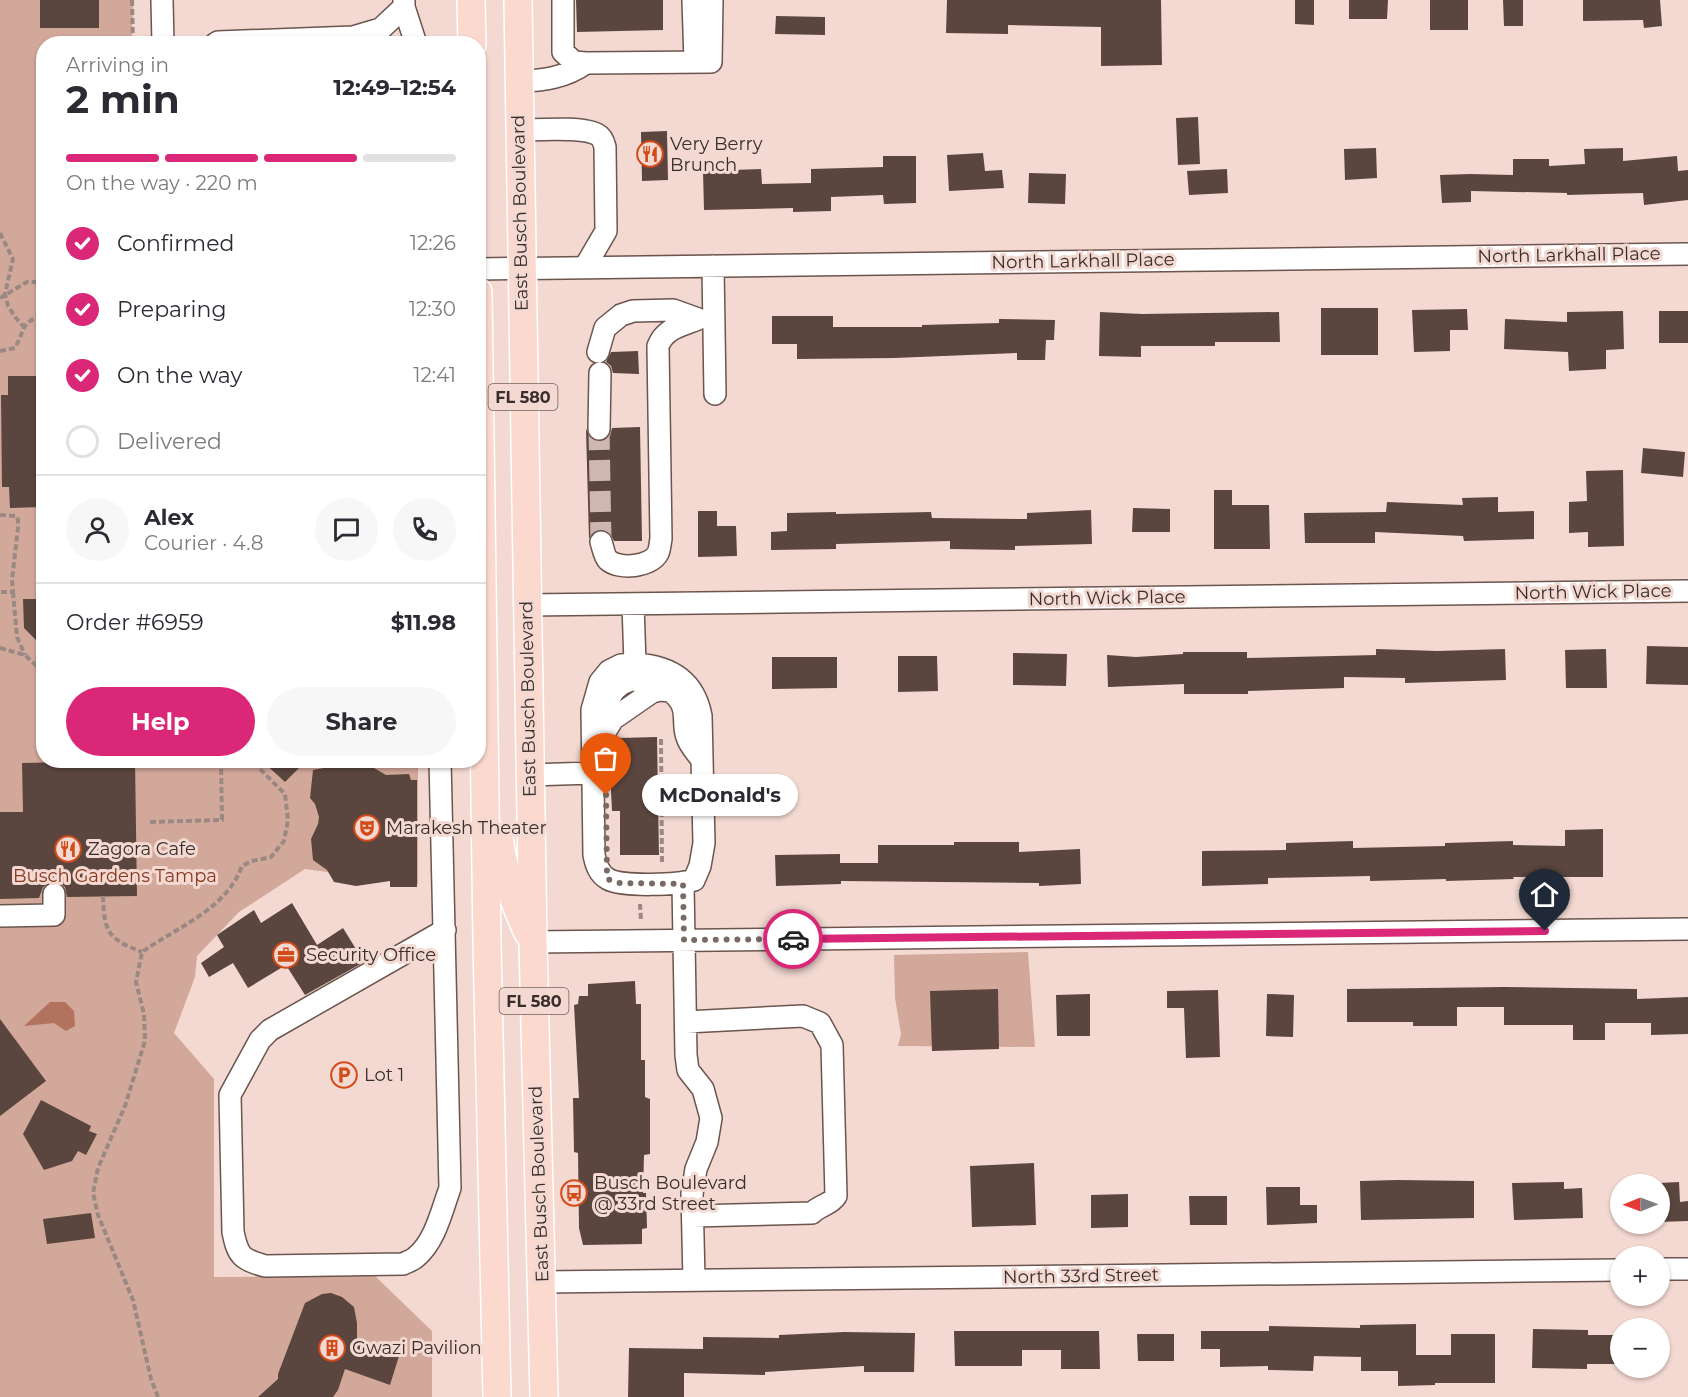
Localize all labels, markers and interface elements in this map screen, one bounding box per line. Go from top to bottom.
text: Arriving in [66,53,169,77]
text: 12:49–12:54 [333,74,456,101]
text: 2 min [66,75,180,123]
street label: East Busch Boulevard [507,115,533,311]
place label: Very Berry Brunch [670,133,763,176]
restaurant icon: Very Berry Brunch [635,139,665,169]
text: On the way · 220 m [66,171,258,195]
icon: check [66,227,99,260]
text: Confirmed [117,230,234,257]
text: 12:26 [410,231,456,255]
street label: North Larkhall Place [1477,242,1661,268]
street label: North Larkhall Place [991,248,1175,274]
icon: check [66,293,99,326]
text: Preparing [117,296,226,323]
text: 12:30 [409,297,456,321]
icon: check [66,359,99,392]
text: On the way [117,362,242,389]
text: 12:41 [413,363,456,387]
road number: FL 580 [488,384,558,410]
text: Delivered [117,428,222,455]
button: person [66,498,129,561]
button: chat [315,498,378,561]
button: phone [393,498,456,561]
text: Alex [144,504,194,531]
text: Courier · 4.8 [144,531,263,555]
street label: North Wick Place [1514,580,1672,604]
street label: North Wick Place [1028,586,1186,610]
street label: East Busch Boulevard [515,601,541,797]
text: Order #6959 [66,609,204,636]
text: $11.98 [391,609,456,636]
button: Help [66,687,255,756]
button: Share [267,687,456,756]
pin [580,733,631,795]
icon: bag [589,742,622,775]
callout: McDonald's [642,774,798,816]
text: McDonald's [659,783,781,807]
theatre icon: Marakesh Theater [352,813,382,843]
place label: Marakesh Theater [386,817,547,839]
restaurant icon: Zagora Cafe [53,834,83,864]
place label: Zagora Cafe [88,838,196,860]
park label: Busch Gardens Tampa [13,865,217,887]
pin [1519,869,1570,931]
icon: home [1528,878,1561,911]
courier [763,909,823,969]
icon: car [777,923,810,956]
office icon: Security Office [271,940,301,970]
place label: Security Office [306,944,436,966]
road number: FL 580 [500,988,568,1014]
parking icon: Lot 1 [329,1060,359,1090]
place label: Lot 1 [364,1064,404,1086]
street label: East Busch Boulevard [525,1085,553,1283]
place label: Busch Boulevard @ 33rd Street [594,1172,747,1215]
north arrow [1610,1174,1670,1234]
map controls [1610,1174,1670,1378]
bus stop icon: Busch Boulevard @ 33rd Street [559,1178,589,1208]
button: + [1610,1246,1670,1306]
street label: North 33rd Street [1003,1264,1159,1288]
button: − [1610,1318,1670,1378]
building icon: Gwazi Pavilion [317,1333,347,1363]
place label: Gwazi Pavilion [352,1337,482,1359]

